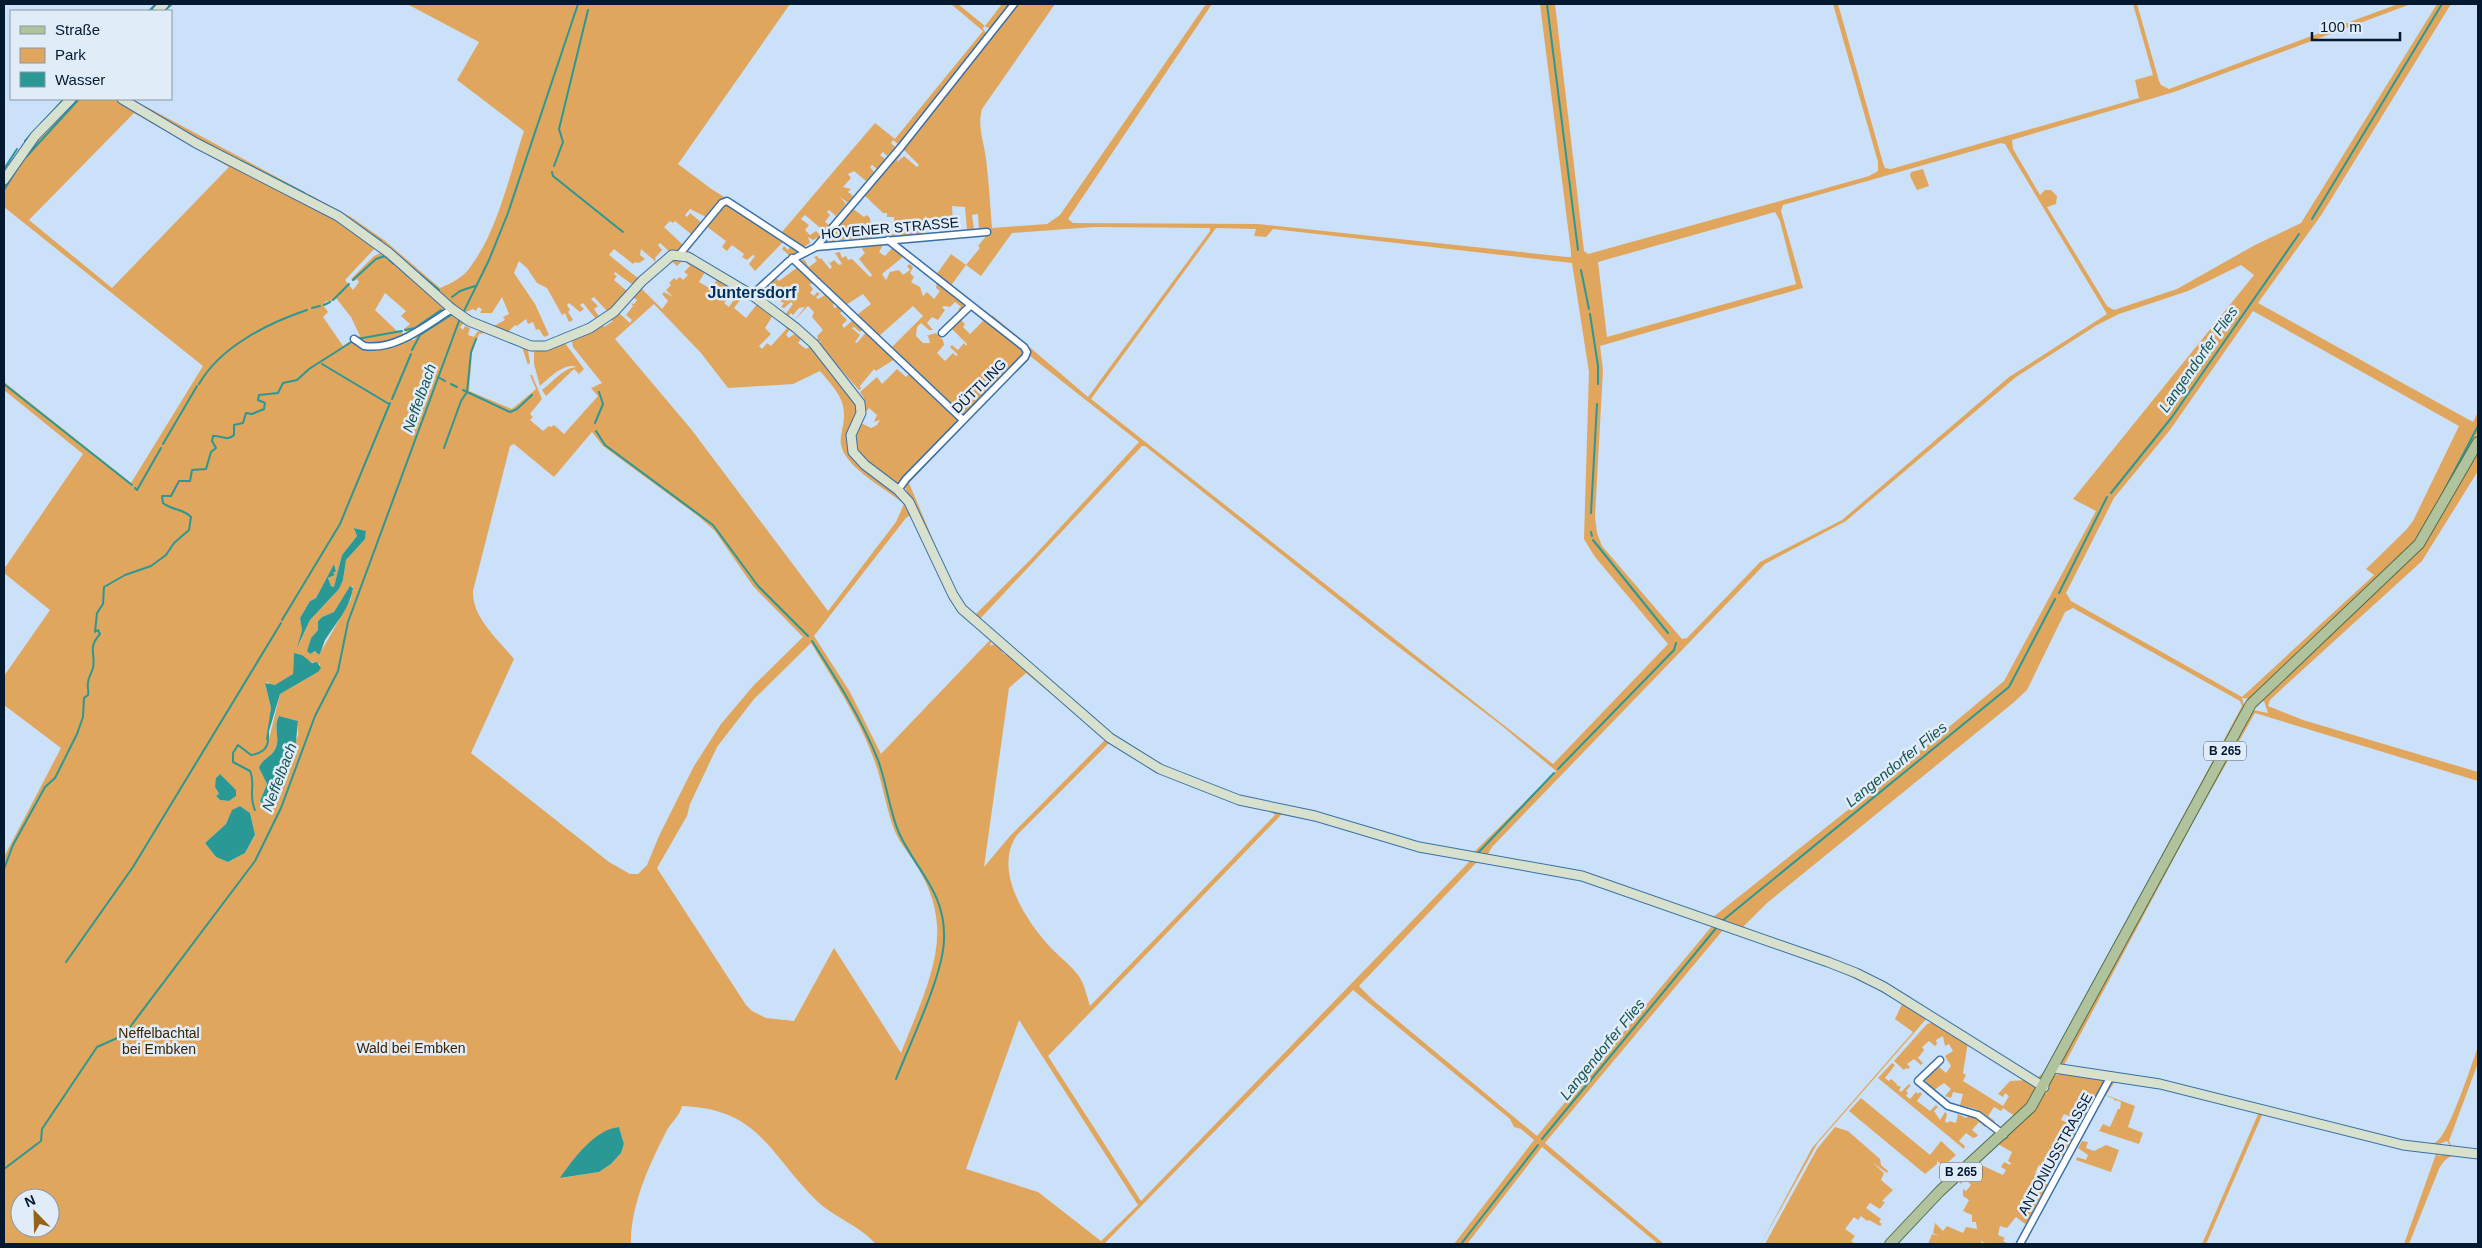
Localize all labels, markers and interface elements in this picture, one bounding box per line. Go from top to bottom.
legend [10,10,172,100]
scale bar [2312,10,2400,42]
text: 100 m [2320,18,2362,35]
text: Straße [55,21,100,38]
text: Park [55,46,86,63]
text: Wasser [55,71,105,88]
street label: HOVENER STRASSE [820,214,960,242]
district label: Juntersdorf [708,284,797,301]
water label: Langendorfer Flies [2155,302,2241,415]
street label: DÜTTLING [948,355,1009,416]
water label: Neffelbach [399,361,439,435]
water label: Langendorfer Flies [1842,718,1950,810]
water label: Neffelbach [258,740,300,814]
road number: B 265 [2204,741,2246,760]
water label: Langendorfer Flies [1556,995,1648,1103]
park label: Neffelbachtal bei Embken [118,1025,200,1057]
park label: Wald bei Embken [356,1040,466,1056]
street label: ANTONIUSSTRASSE [2015,1090,2095,1218]
road number: B 265 [1940,1162,1982,1182]
north arrow [10,1188,60,1238]
text: N [22,1192,38,1210]

